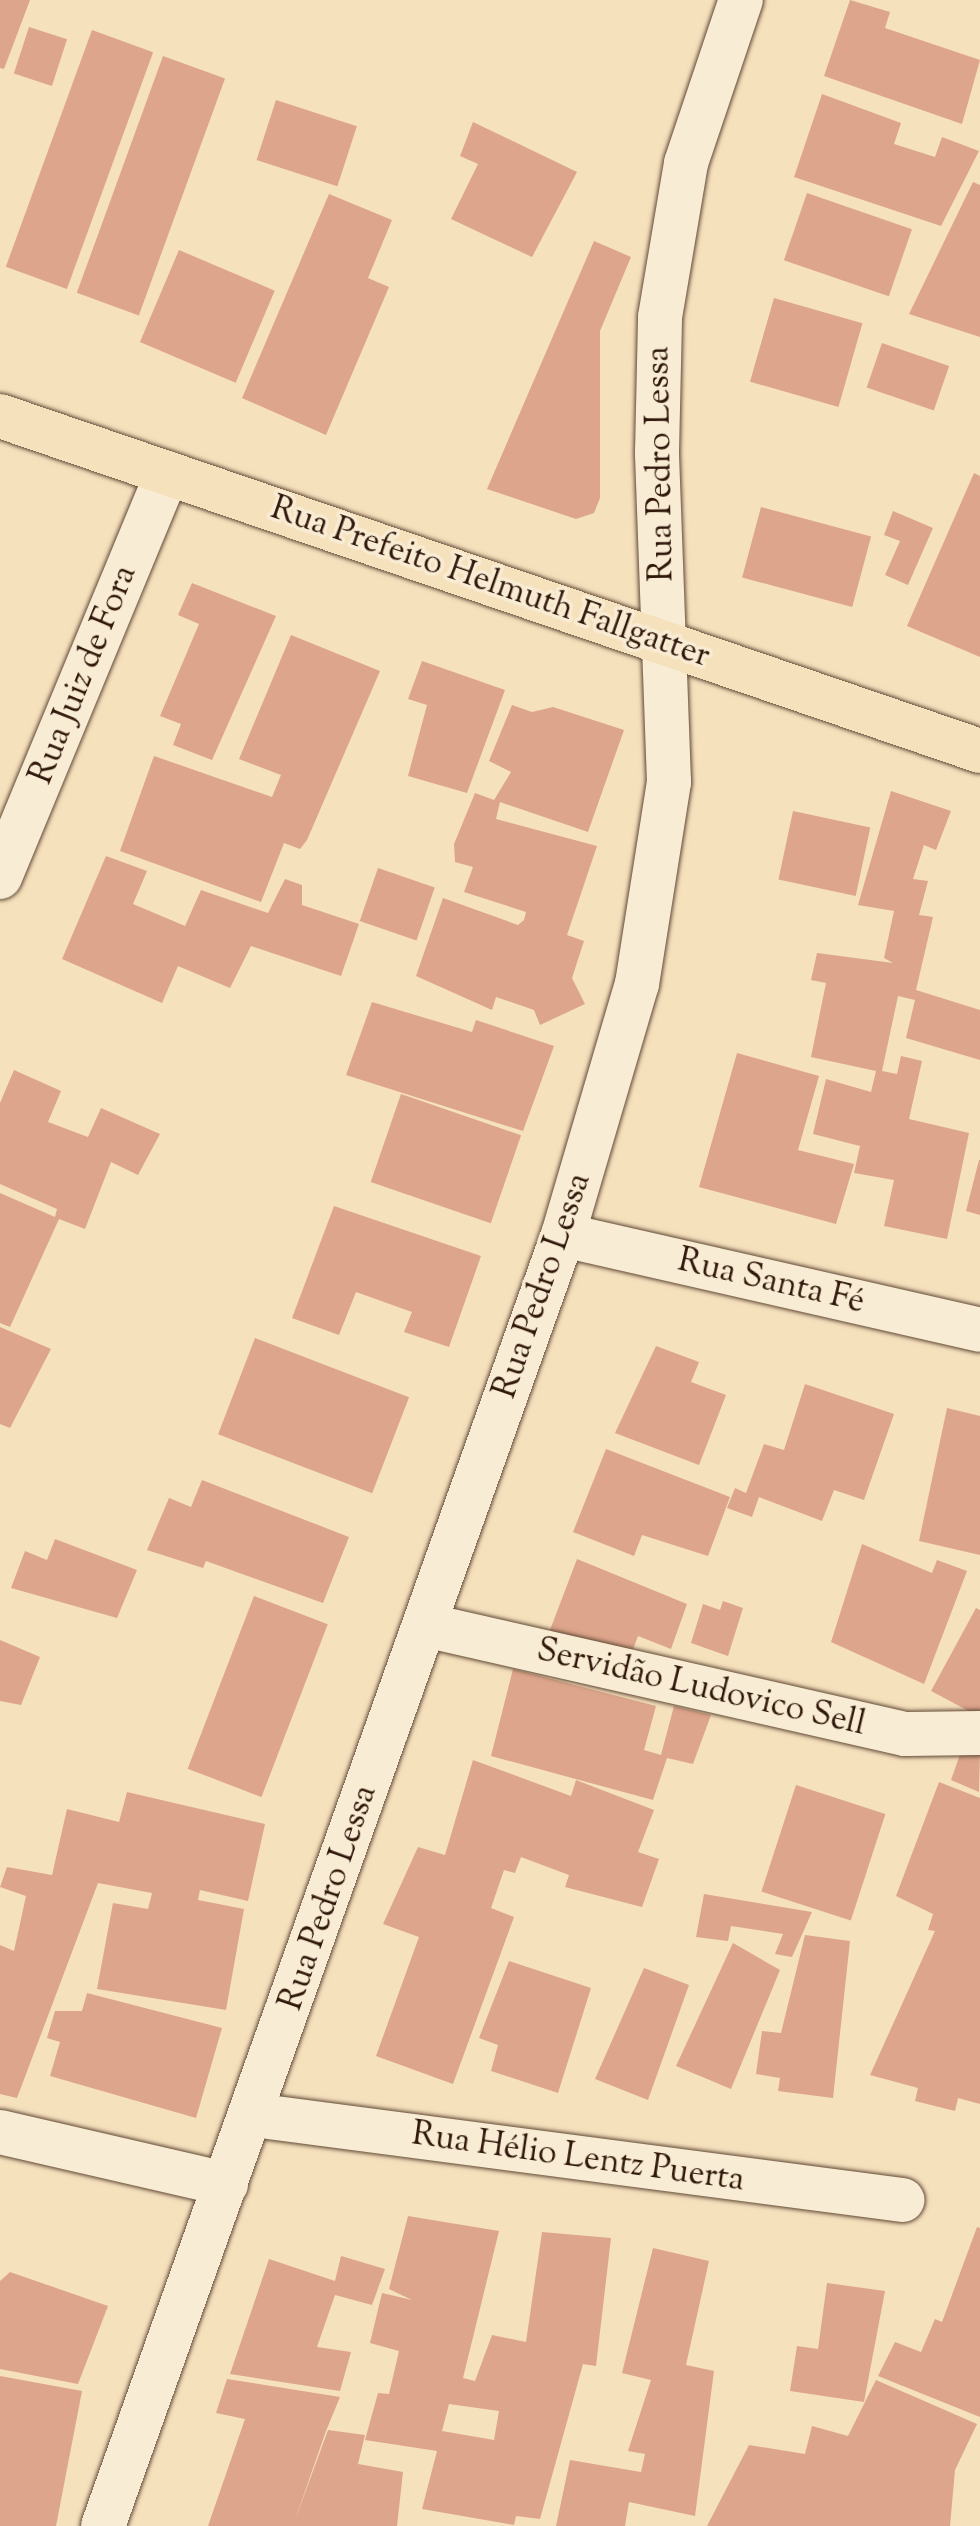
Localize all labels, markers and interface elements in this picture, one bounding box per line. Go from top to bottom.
street label: Rua Pedro Lessa [639,346,683,582]
street label: Rua Prefeito Helmuth Fallgatter [265,489,715,677]
street label: Rua Juiz de Fora [22,560,146,790]
street label: Rua Pedro Lessa [485,1168,601,1404]
street label: Rua Santa Fé [674,1241,868,1323]
street label: Servidão Ludovico Sell [533,1630,869,1746]
street label: Rua Pedro Lessa [271,1780,387,2016]
street label: Rua Hélio Lentz Puerta [409,2114,747,2202]

